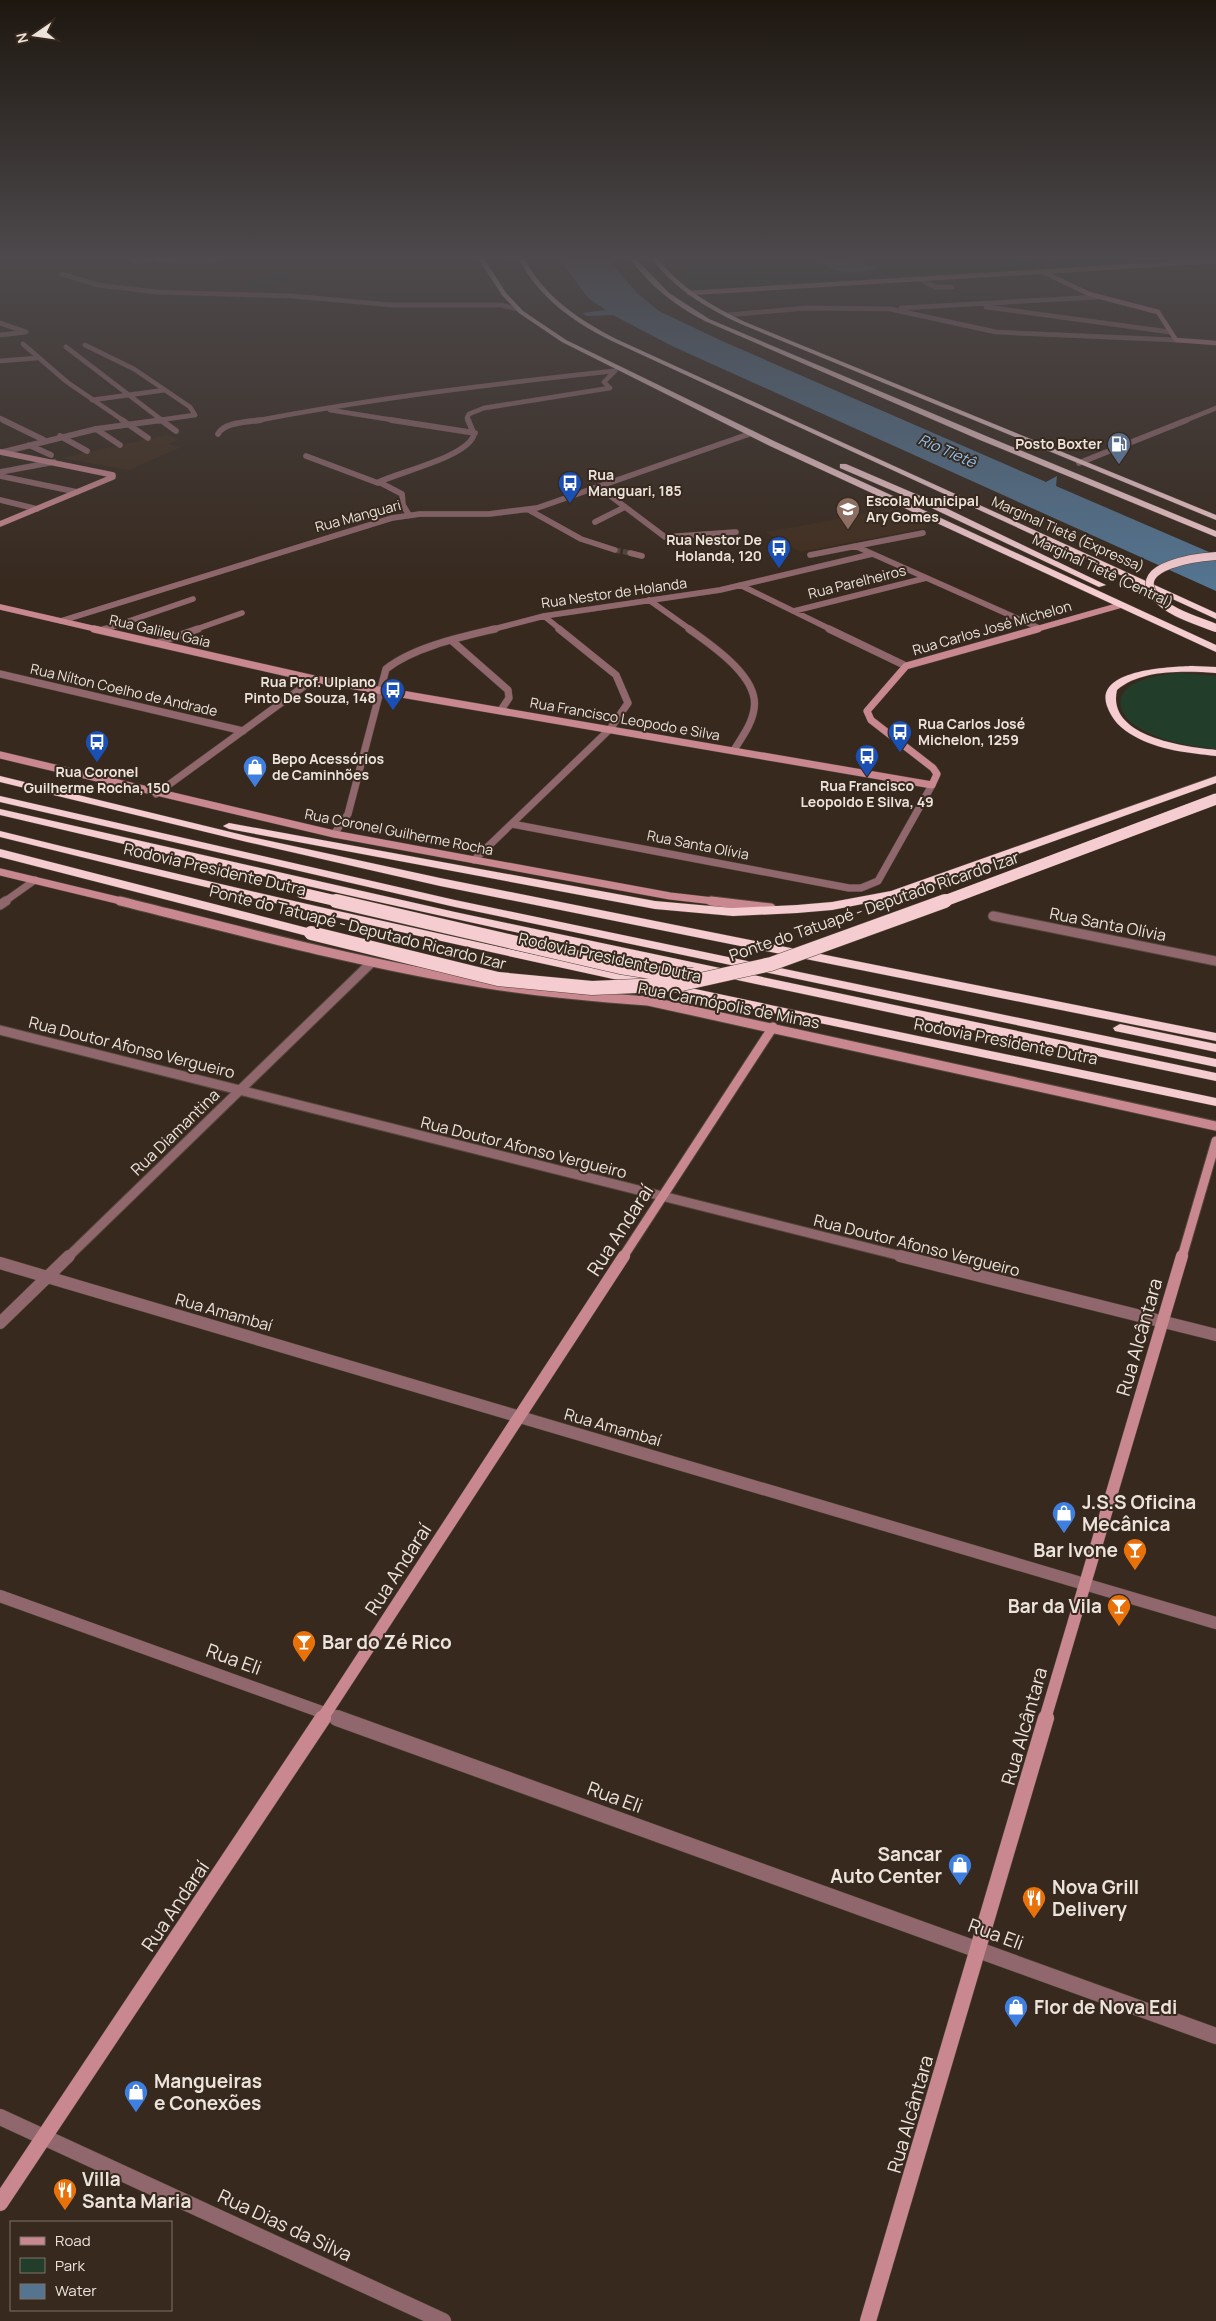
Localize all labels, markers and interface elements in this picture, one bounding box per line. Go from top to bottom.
north arrow [10,10,60,60]
text: N [11,31,32,45]
water label: Rio Tietê [915,429,980,473]
fuel station icon: Posto Boxter [1106,431,1132,465]
place label: Posto Boxter [1015,434,1102,453]
place label: Rua Manguari, 185 [588,465,682,500]
bus stop icon: Rua Manguari, 185 [557,470,583,504]
place label: Escola Municipal Ary Gomes [866,491,979,526]
street label: Marginal Tietê (Expressa) [989,491,1148,576]
street label: Rua Manguari [313,495,403,536]
school or university icon: Escola Municipal Ary Gomes [835,496,861,530]
street label: Marginal Tietê (Central) [1030,529,1177,612]
place label: Rua Nestor De Holanda, 120 [666,530,762,565]
bus stop icon: Rua Nestor De Holanda, 120 [766,535,792,569]
street label: Rua Parelheiros [806,560,908,603]
street label: Rua Nestor de Holanda [540,573,688,612]
street label: Rua Carlos José Michelon [910,596,1073,659]
street label: Rua Galileu Gaia [108,610,213,651]
street label: Rua Nílton Coelho de Andrade [29,659,220,720]
place label: Rua Prof. Ulpiano Pinto De Souza, 148 [244,672,376,707]
bus stop icon: Rua Prof. Ulpiano Pinto De Souza, 148 [380,677,406,711]
street label: Rua Francisco Leopodo e Silva [529,692,722,745]
place label: Rua Carlos José Michelon, 1259 [918,714,1025,749]
bus stop icon: Rua Carlos José Michelon, 1259 [887,719,913,753]
bus stop icon: Rua Coronel Guilherme Rocha, 150 [84,729,110,763]
bus stop icon: Rua Francisco Leopoldo E Silva, 49 [854,743,880,777]
place label: Bepo Acessórios de Caminhões [272,749,385,784]
shop icon: Bepo Acessórios de Caminhões [242,754,268,788]
place label: Rua Coronel Guilherme Rocha, 150 [24,762,170,797]
place label: Rua Francisco Leopoldo E Silva, 49 [800,776,934,811]
street label: Rua Coronel Guilherme Rocha [303,804,495,859]
street label: Rua Santa Olívia [646,825,751,864]
street label: Rodovia Presidente Dutra [122,837,308,901]
street label: Ponte do Tatuapé - Deputado Ricardo Izar [726,846,1022,966]
street label: Ponte do Tatuapé - Deputado Ricardo Izar [207,879,509,975]
street label: Rua Santa Olívia [1048,902,1168,946]
street label: Rodovia Presidente Dutra [516,927,704,987]
street label: Rua Carmópolis de Minas [636,977,822,1033]
street label: Rua Doutor Afonso Vergueiro [27,1011,237,1083]
street label: Rodovia Presidente Dutra [912,1012,1100,1070]
street label: Rua Diamantina [126,1084,224,1180]
street label: Rua Doutor Afonso Vergueiro [419,1111,629,1183]
street label: Rua Andaraí [581,1179,659,1281]
street label: Rua Doutor Afonso Vergueiro [812,1209,1022,1281]
street label: Rua Alcântara [1110,1275,1168,1399]
street label: Rua Amambaí [173,1288,275,1336]
street label: Rua Amambaí [562,1403,664,1451]
place label: J.S.S Oficina Mecânica [1082,1489,1196,1537]
shop icon: J.S.S Oficina Mecânica [1051,1500,1077,1534]
street label: Rua Andaraí [359,1518,437,1620]
place label: Bar Ivone [1033,1537,1118,1563]
bar icon: Bar Ivone [1122,1537,1148,1571]
place label: Bar da Vila [1008,1593,1102,1619]
bar icon: Bar da Vila [1106,1593,1132,1627]
bar icon: Bar do Zé Rico [291,1629,317,1663]
place label: Bar do Zé Rico [322,1629,452,1655]
street label: Rua Eli [203,1637,265,1681]
street label: Rua Alcântara [995,1664,1053,1788]
street label: Rua Eli [584,1775,646,1819]
place label: Sancar Auto Center [830,1841,942,1889]
shop icon: Sancar Auto Center [947,1852,973,1886]
street label: Rua Andaraí [135,1856,215,1956]
place label: Nova Grill Delivery [1052,1874,1139,1922]
restaurant icon: Nova Grill Delivery [1021,1885,1047,1919]
street label: Rua Eli [965,1912,1027,1956]
shop icon: Flor de Nova Edi [1003,1994,1029,2028]
place label: Flor de Nova Edi [1034,1994,1177,2020]
street label: Rua Alcântara [881,2052,939,2176]
place label: Mangueiras e Conexões [154,2068,262,2116]
shop icon: Mangueiras e Conexões [123,2079,149,2113]
place label: Villa Santa Maria [82,2166,191,2214]
restaurant icon: Villa Santa Maria [52,2177,78,2211]
street label: Rua Dias da Silva [214,2183,356,2267]
legend [10,2221,172,2311]
text: Road [55,2230,91,2251]
text: Park [55,2255,85,2276]
text: Water [55,2280,97,2301]

